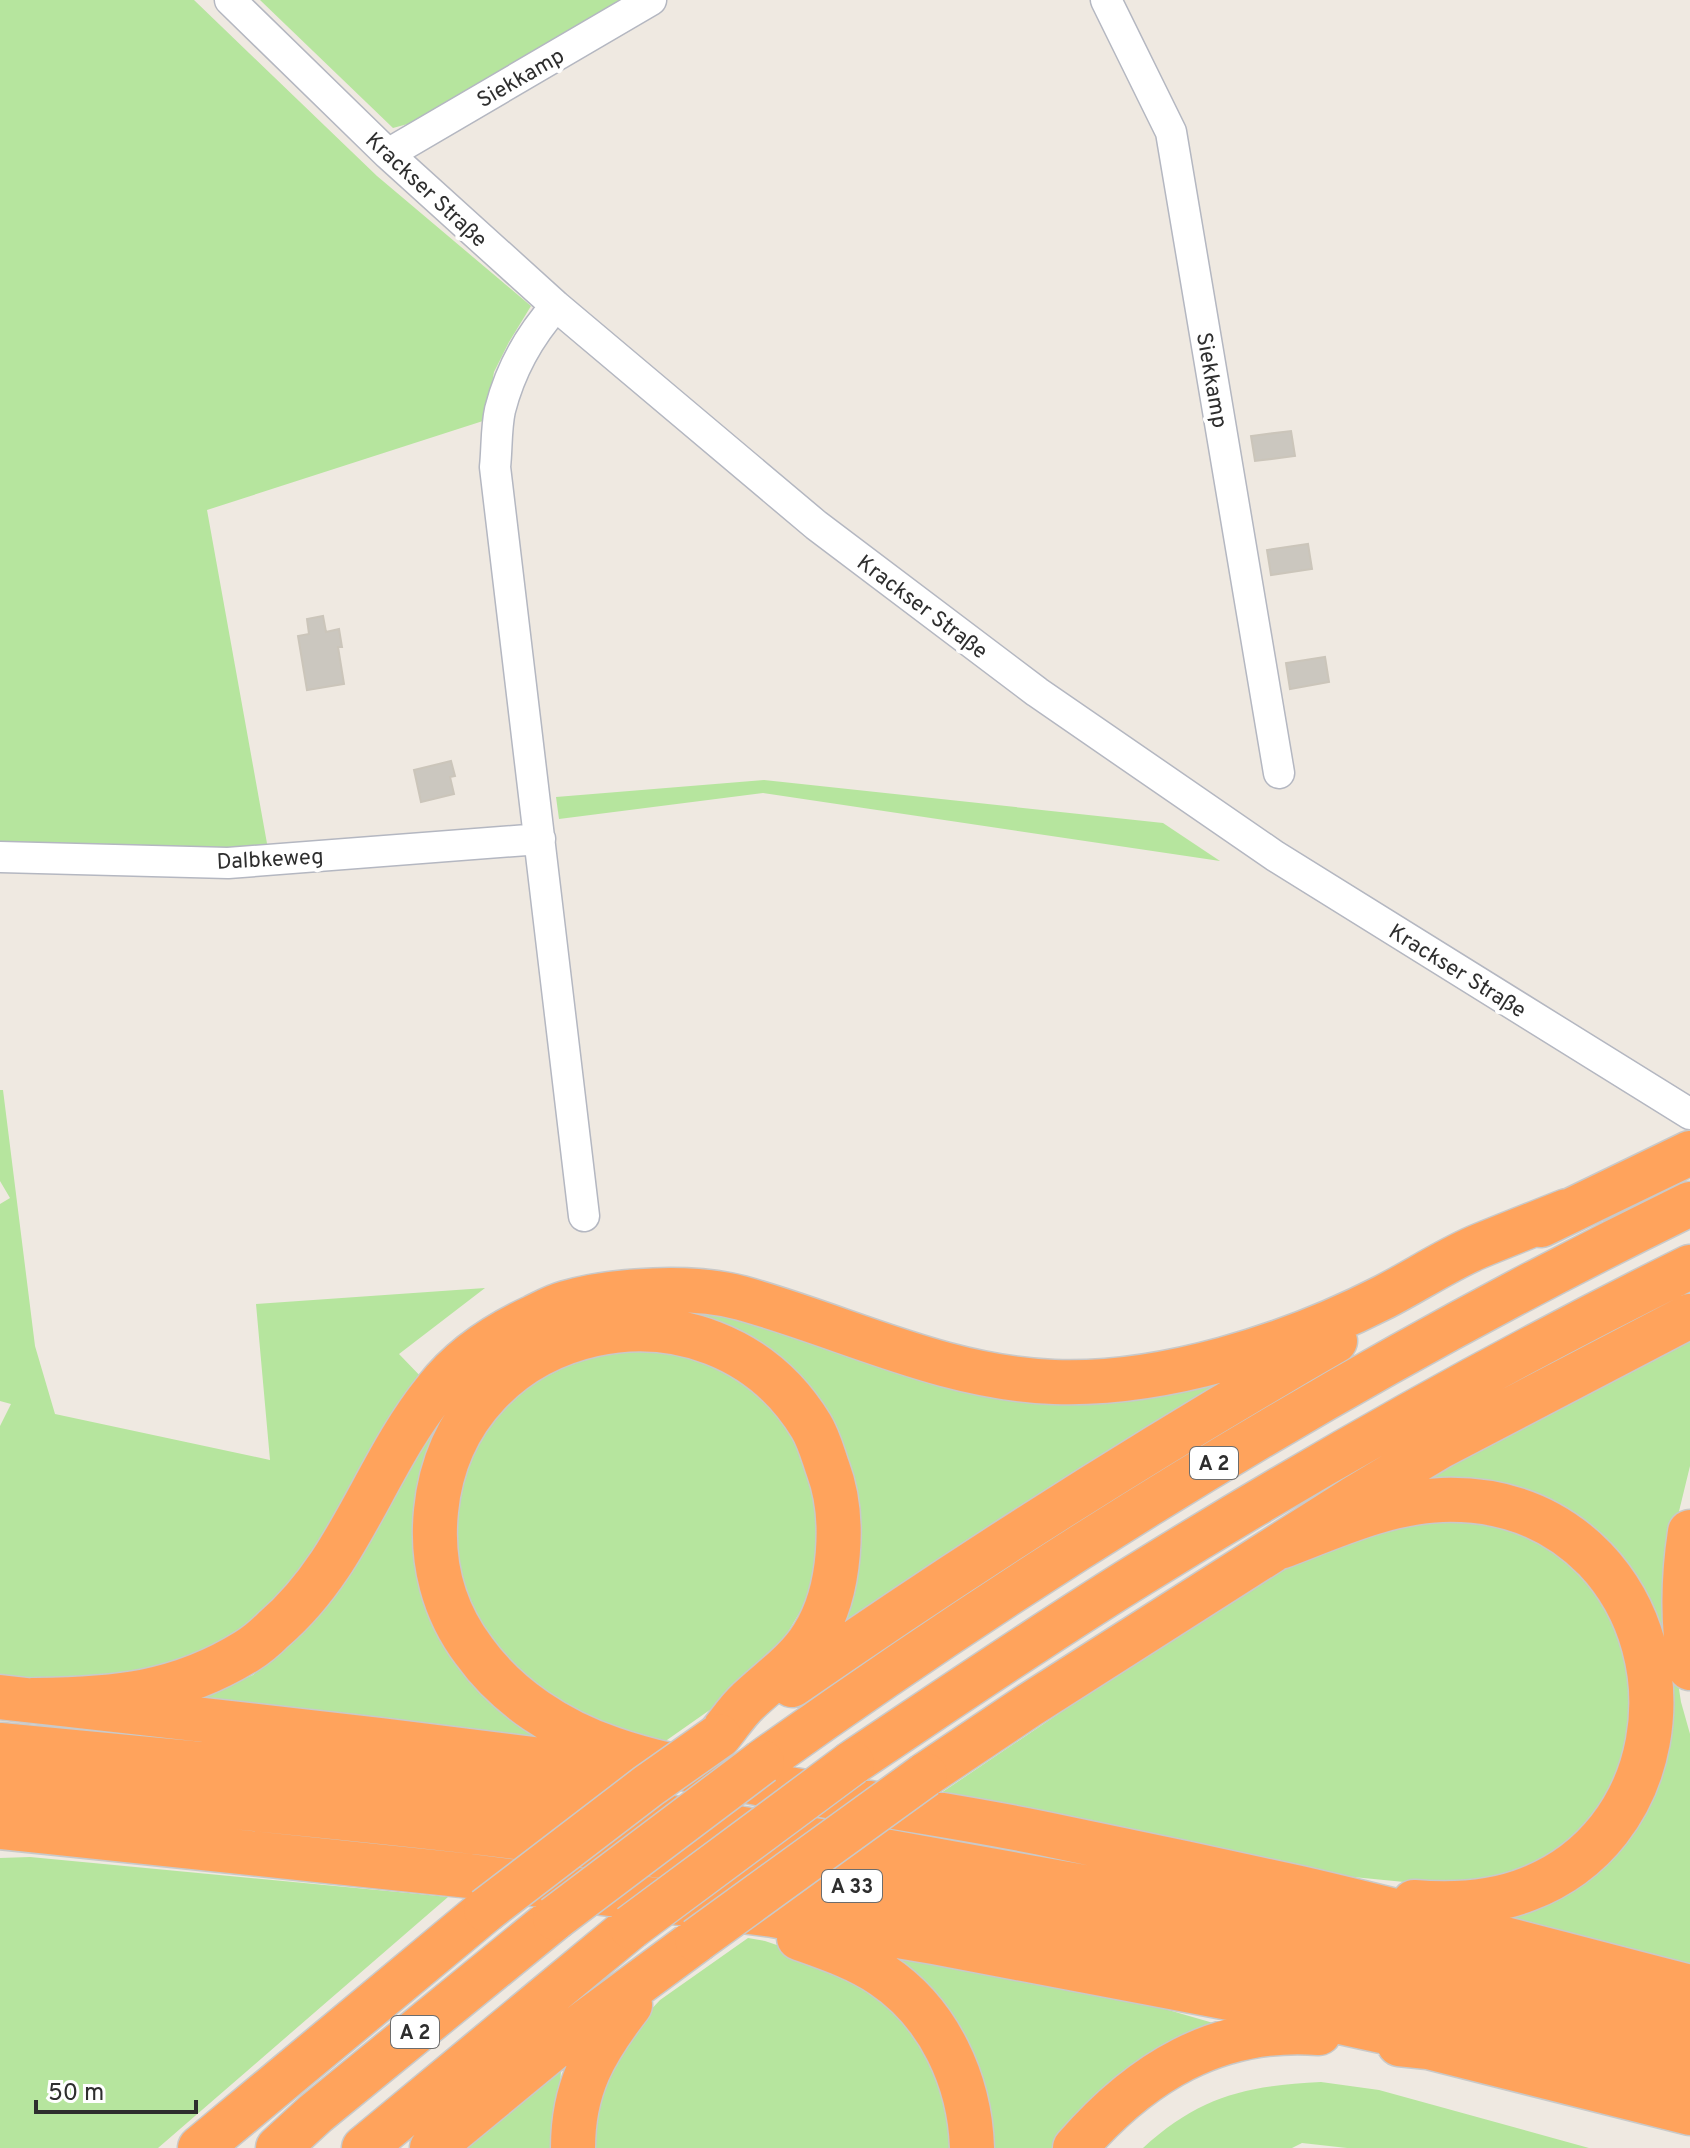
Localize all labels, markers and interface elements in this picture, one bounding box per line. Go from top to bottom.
street label: Siekkamp [473,43,570,115]
street label: Krackser Straße [359,128,492,254]
street label: Siekkamp [1189,331,1232,430]
street label: Krackser Straße [851,550,992,666]
street label: Dalbkeweg [216,844,324,877]
street label: Krackser Straße [1383,919,1530,1025]
road number: A 2 [1190,1447,1238,1479]
road number: A 33 [822,1870,882,1902]
road number: A 2 [391,2016,439,2048]
scale bar [36,2064,196,2114]
text: 50 m [48,2079,104,2109]

